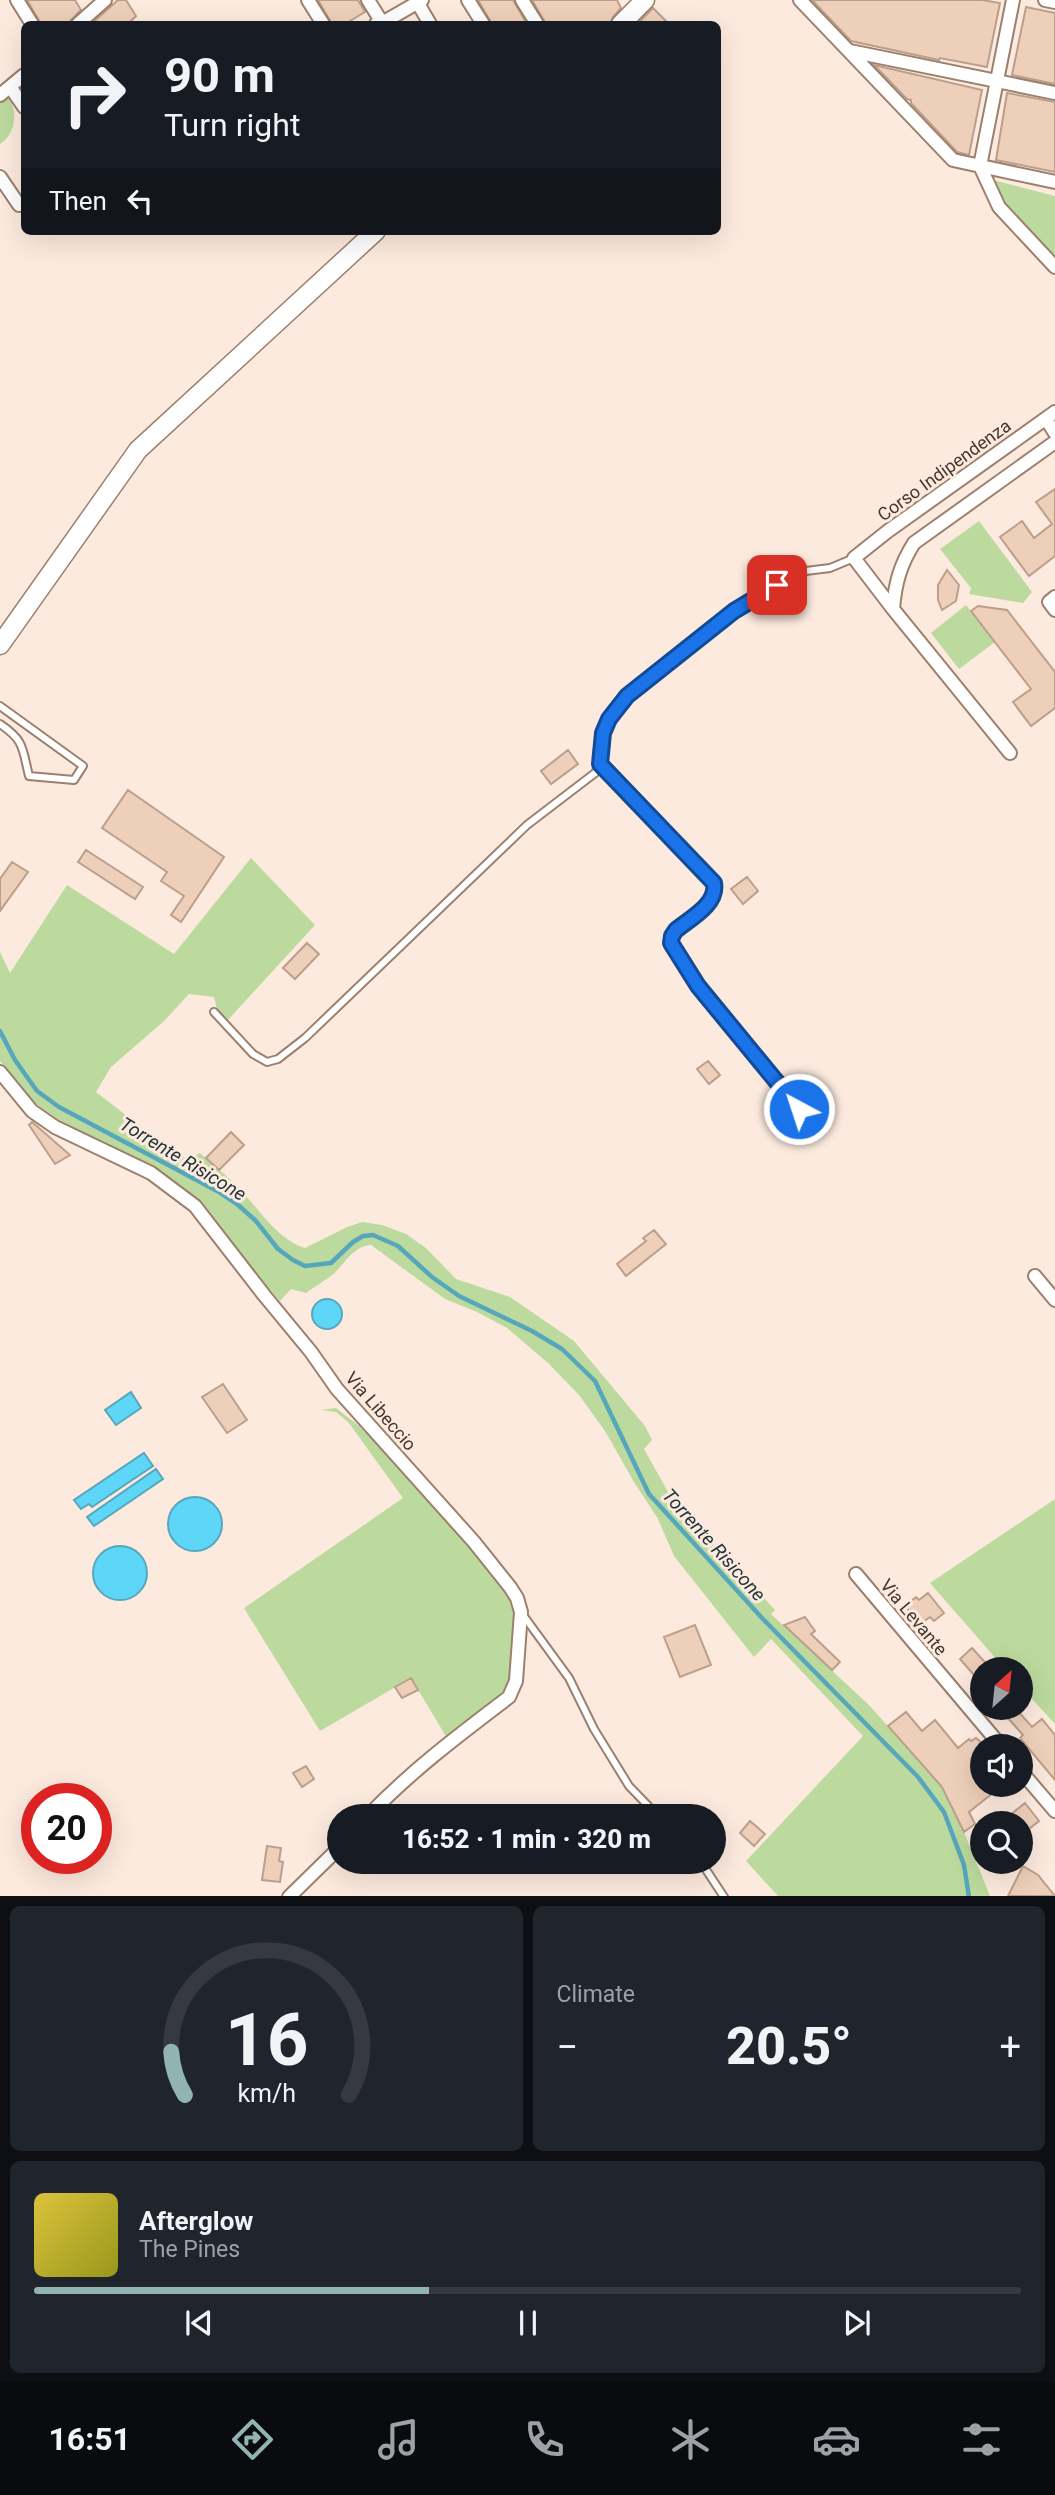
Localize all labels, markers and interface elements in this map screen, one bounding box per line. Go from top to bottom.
text: 90 m [164,47,275,104]
icon: right [49,49,140,140]
text: Turn right [164,106,300,144]
icon: left [121,182,159,220]
text: Then [49,186,107,216]
street label: Corso Indipendenza [873,415,1015,525]
pin [747,555,807,615]
icon: arrive [758,566,796,604]
position arrow [762,1072,836,1146]
water label: Torrente Risicone [116,1112,251,1206]
street label: Via Libeccio [341,1367,421,1455]
water label: Torrente Risicone [658,1484,771,1606]
street label: Via Levante [876,1575,952,1659]
north arrow [970,1657,1032,1720]
map controls [970,1657,1033,1874]
button: sound [970,1734,1033,1797]
speed limit sign: 20 [21,1783,112,1874]
button: search [970,1811,1033,1874]
text: 16:52 · 1 min · 320 m [402,1824,651,1854]
text: Climate [557,1981,635,2008]
text: 16 [224,1997,308,2083]
text: 20.5° [726,2016,852,2077]
text: − [557,2025,578,2069]
text: + [999,2025,1021,2069]
text: km/h [237,2078,296,2107]
text: Afterglow [139,2206,253,2236]
text: The Pines [139,2236,240,2263]
icon: previous [180,2304,218,2342]
icon: pause [509,2304,547,2342]
icon: next [838,2304,876,2342]
icon: directions [228,2415,277,2464]
icon: music [374,2415,423,2464]
icon: phone [520,2415,569,2464]
icon: climate [666,2415,715,2464]
icon: car [812,2415,861,2464]
icon: filters [957,2415,1006,2464]
text: 16:51 [48,2420,131,2458]

